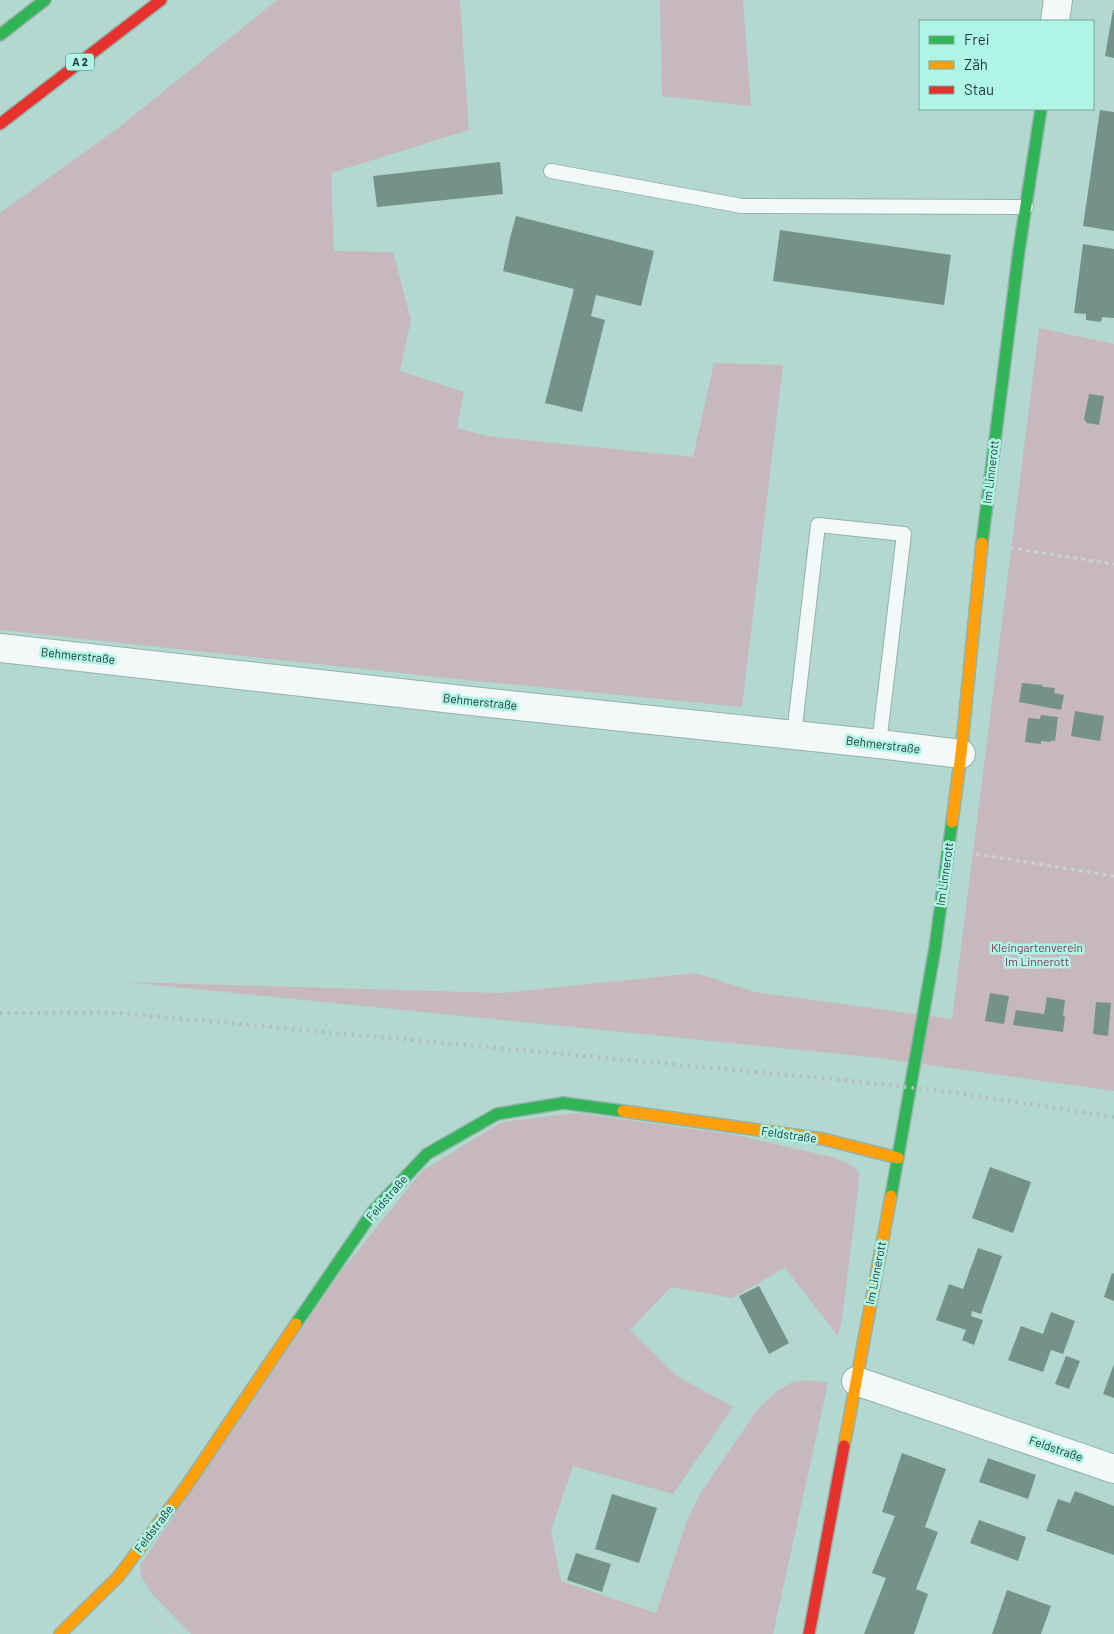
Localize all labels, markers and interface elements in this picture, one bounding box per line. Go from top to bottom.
legend [919,20,1094,110]
text: Frei [964,30,990,48]
road number: A 2 [66,54,94,70]
text: Zäh [964,55,988,73]
text: Stau [964,80,994,98]
street label: Im Linnerott [979,439,1001,505]
street label: Behmerstraße [40,644,116,666]
street label: Behmerstraße [442,690,518,712]
street label: Behmerstraße [845,733,921,756]
street label: Im Linnerott [933,841,955,907]
park label: Kleingartenverein Im Linnerott [991,940,1083,968]
street label: Feldstraße [761,1123,818,1145]
street label: Feldstraße [363,1172,410,1223]
street label: Im Linnerott [862,1240,888,1306]
street label: Feldstraße [1028,1432,1085,1464]
street label: Feldstraße [131,1502,176,1555]

